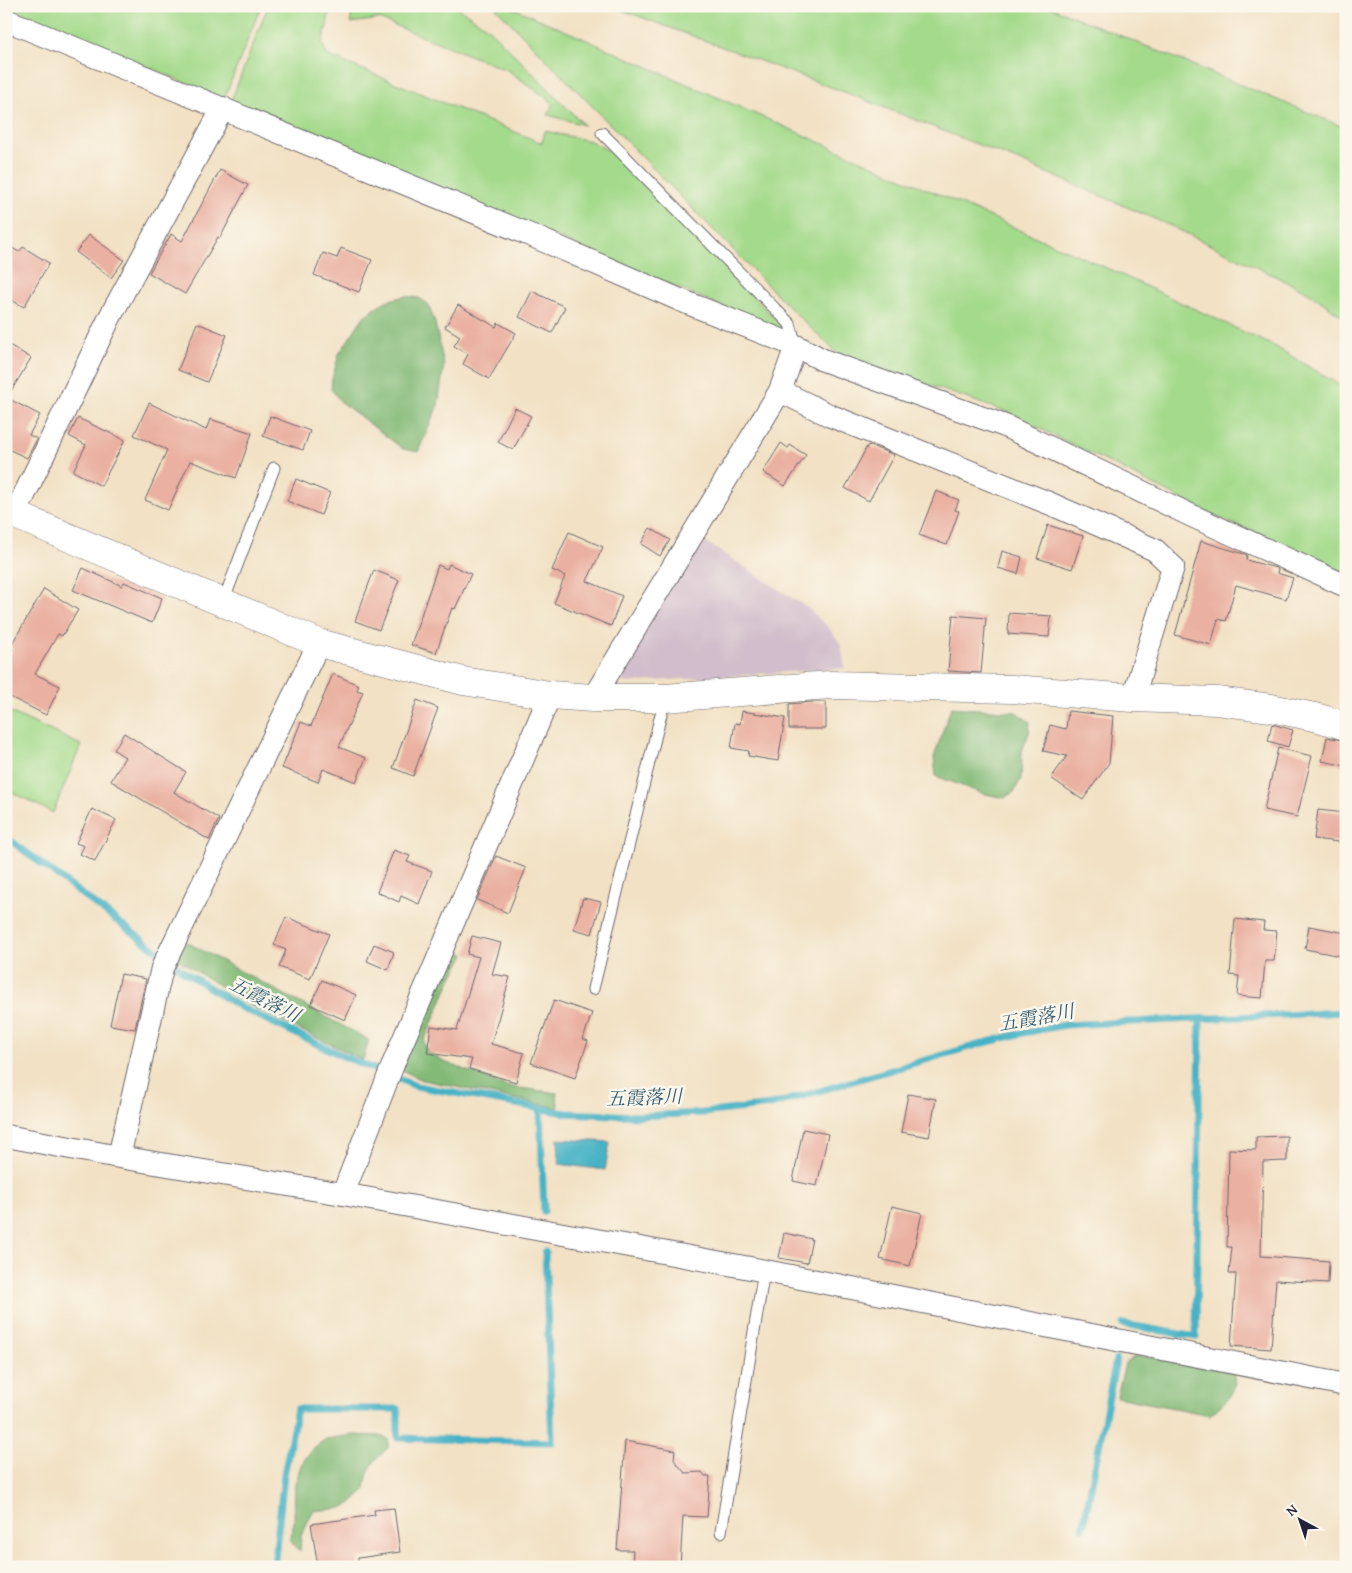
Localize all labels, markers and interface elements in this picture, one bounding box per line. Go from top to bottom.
water label: 五霞落川 [225,969,307,1030]
water label: 五霞落川 [996,996,1078,1037]
water label: 五霞落川 [606,1082,684,1112]
north arrow [1274,1496,1324,1546]
text: N [1282,1499,1302,1521]

